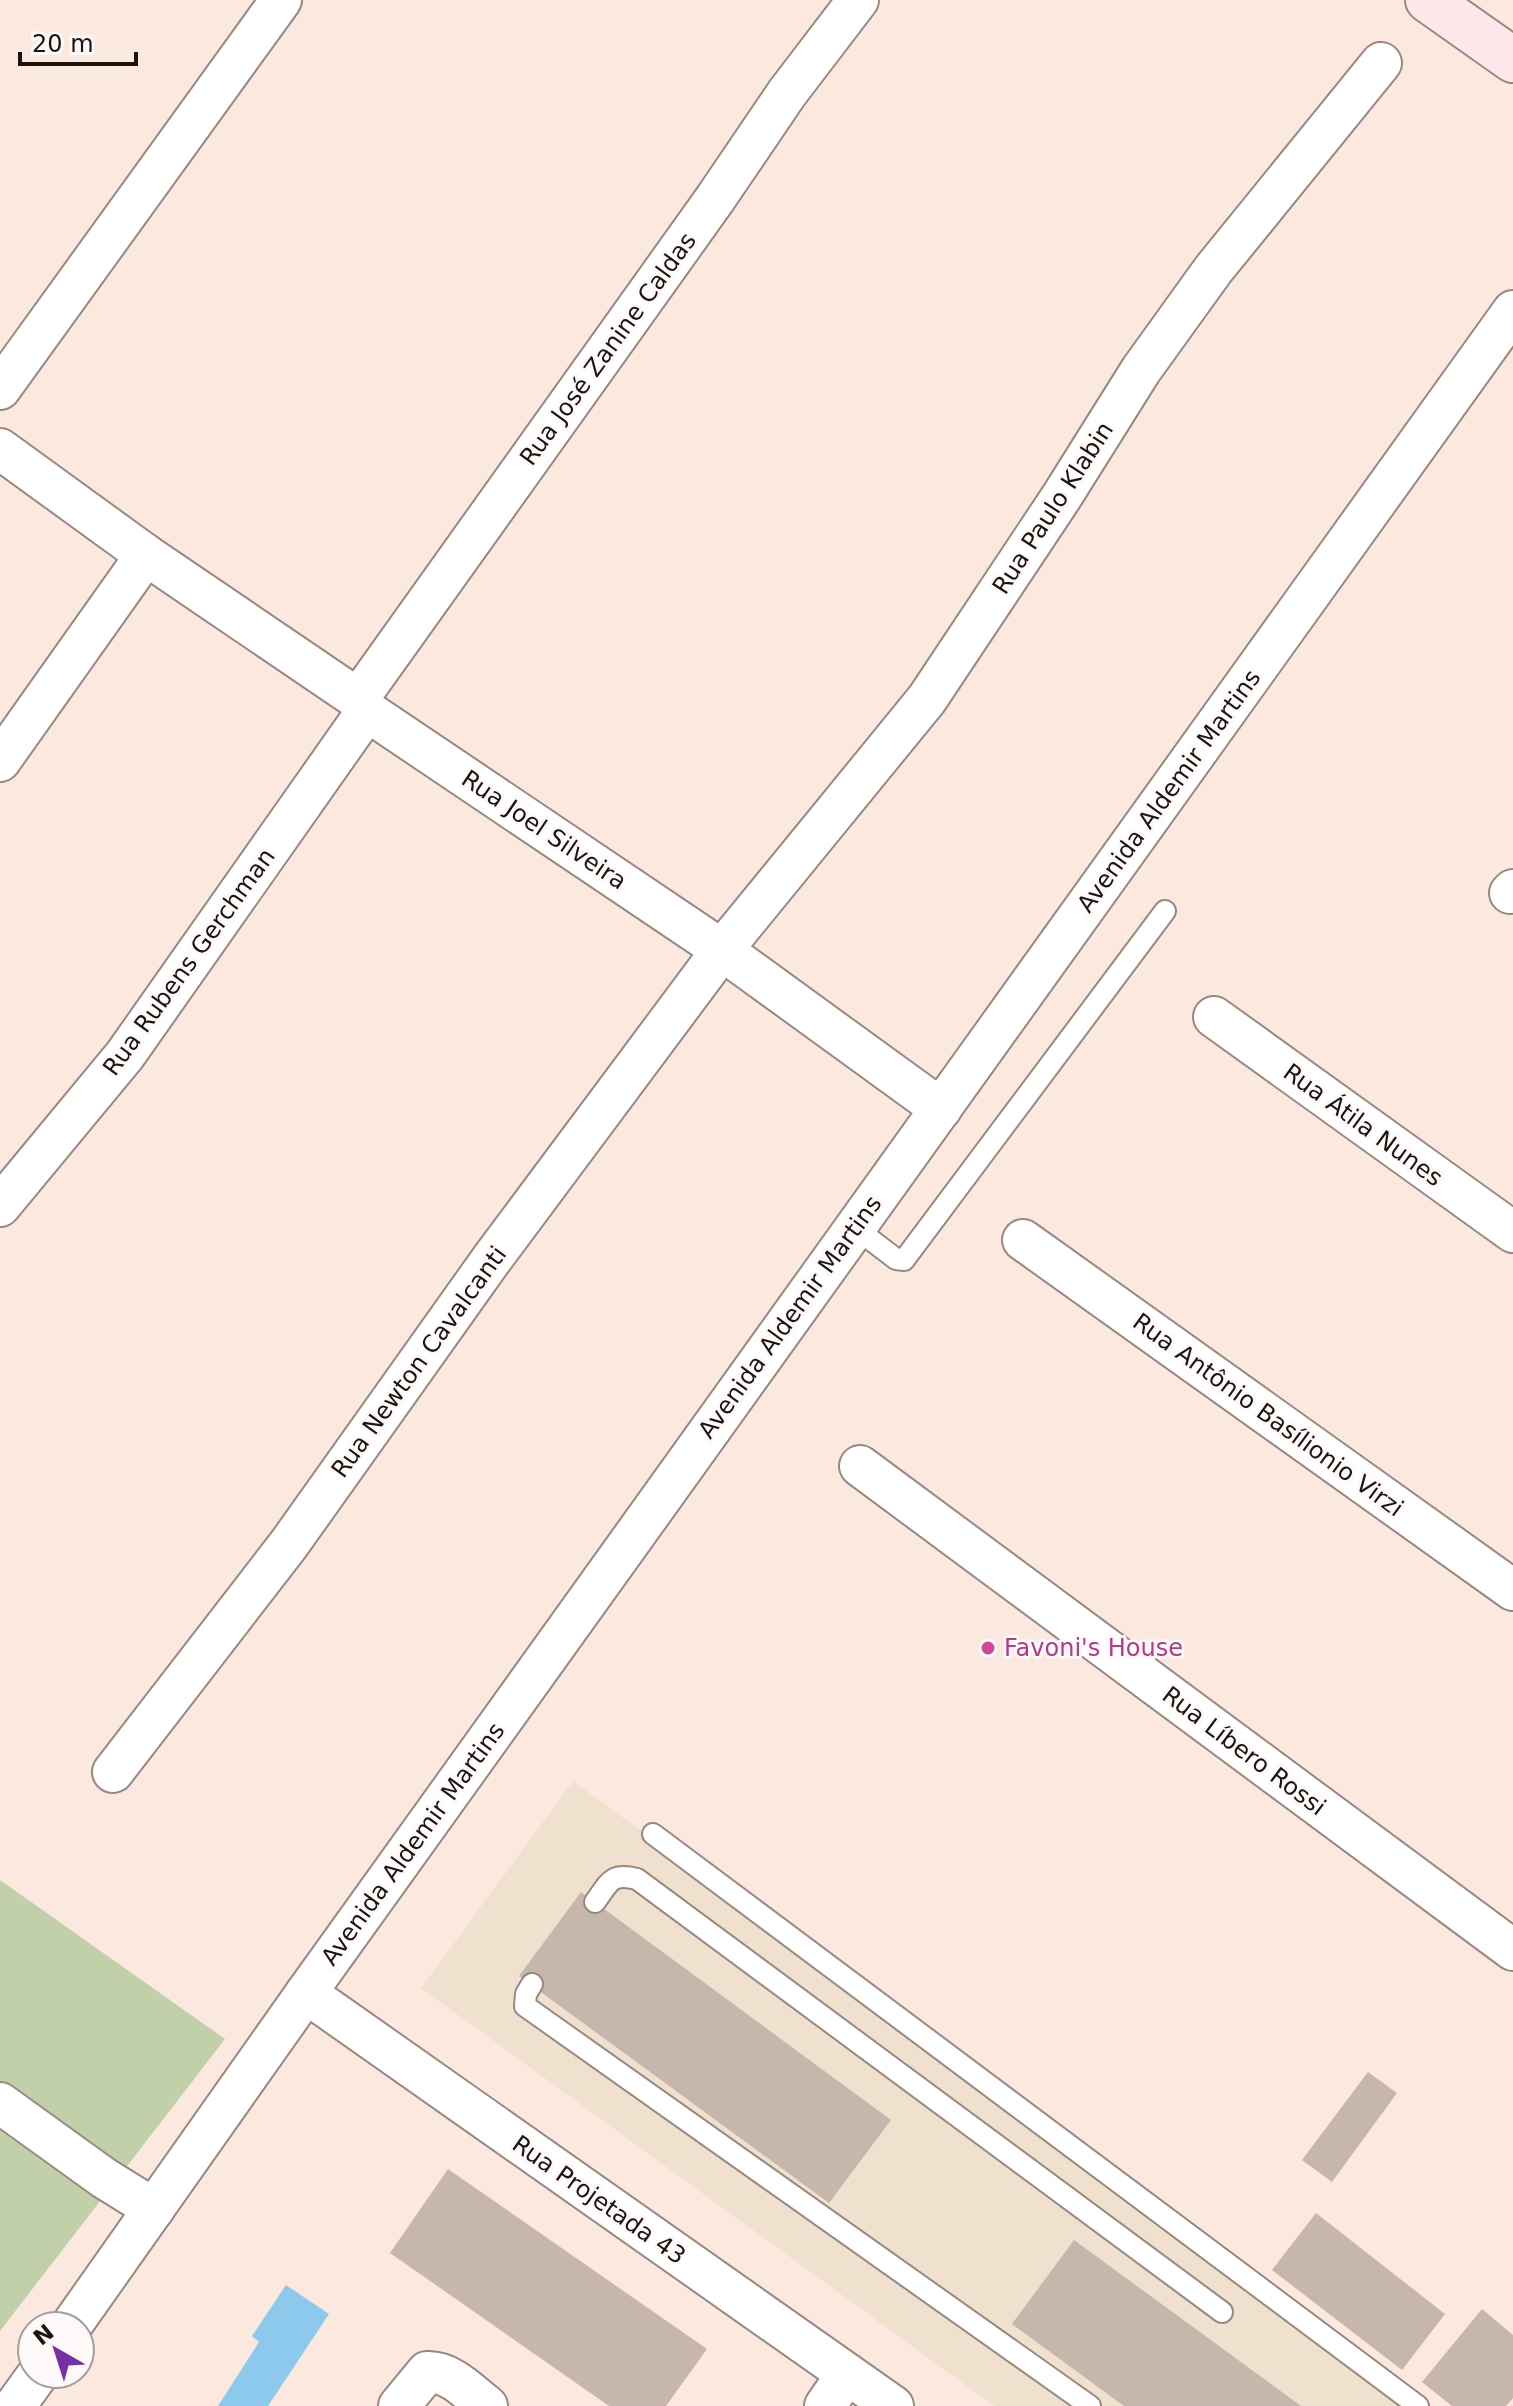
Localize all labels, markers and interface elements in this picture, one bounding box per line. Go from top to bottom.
scale bar [20,16,136,66]
text: 20 m [32,30,94,58]
street label: Rua José Zanine Caldas [514,227,702,471]
street label: Rua Paulo Klabin [987,417,1119,599]
street label: Avenida Aldemir Martins [1072,664,1266,918]
street label: Rua Joel Silveira [456,765,632,895]
street label: Rua Rubens Gerchman [97,843,281,1081]
street label: Rua Átila Nunes [1278,1057,1449,1192]
street label: Avenida Aldemir Martins [693,1190,887,1444]
street label: Rua Newton Cavalcanti [326,1241,512,1483]
street label: Rua Antônio Basílionio Virzi [1127,1307,1409,1523]
place label: Favoni's House [1004,1634,1183,1662]
marker: Favoni's House [979,1639,997,1657]
street label: Rua Líbero Rossi [1157,1681,1331,1821]
street label: Avenida Aldemir Martins [316,1717,510,1971]
street label: Rua Projetada 43 [507,2130,691,2270]
north arrow [16,2310,96,2390]
text: N [29,2319,59,2350]

